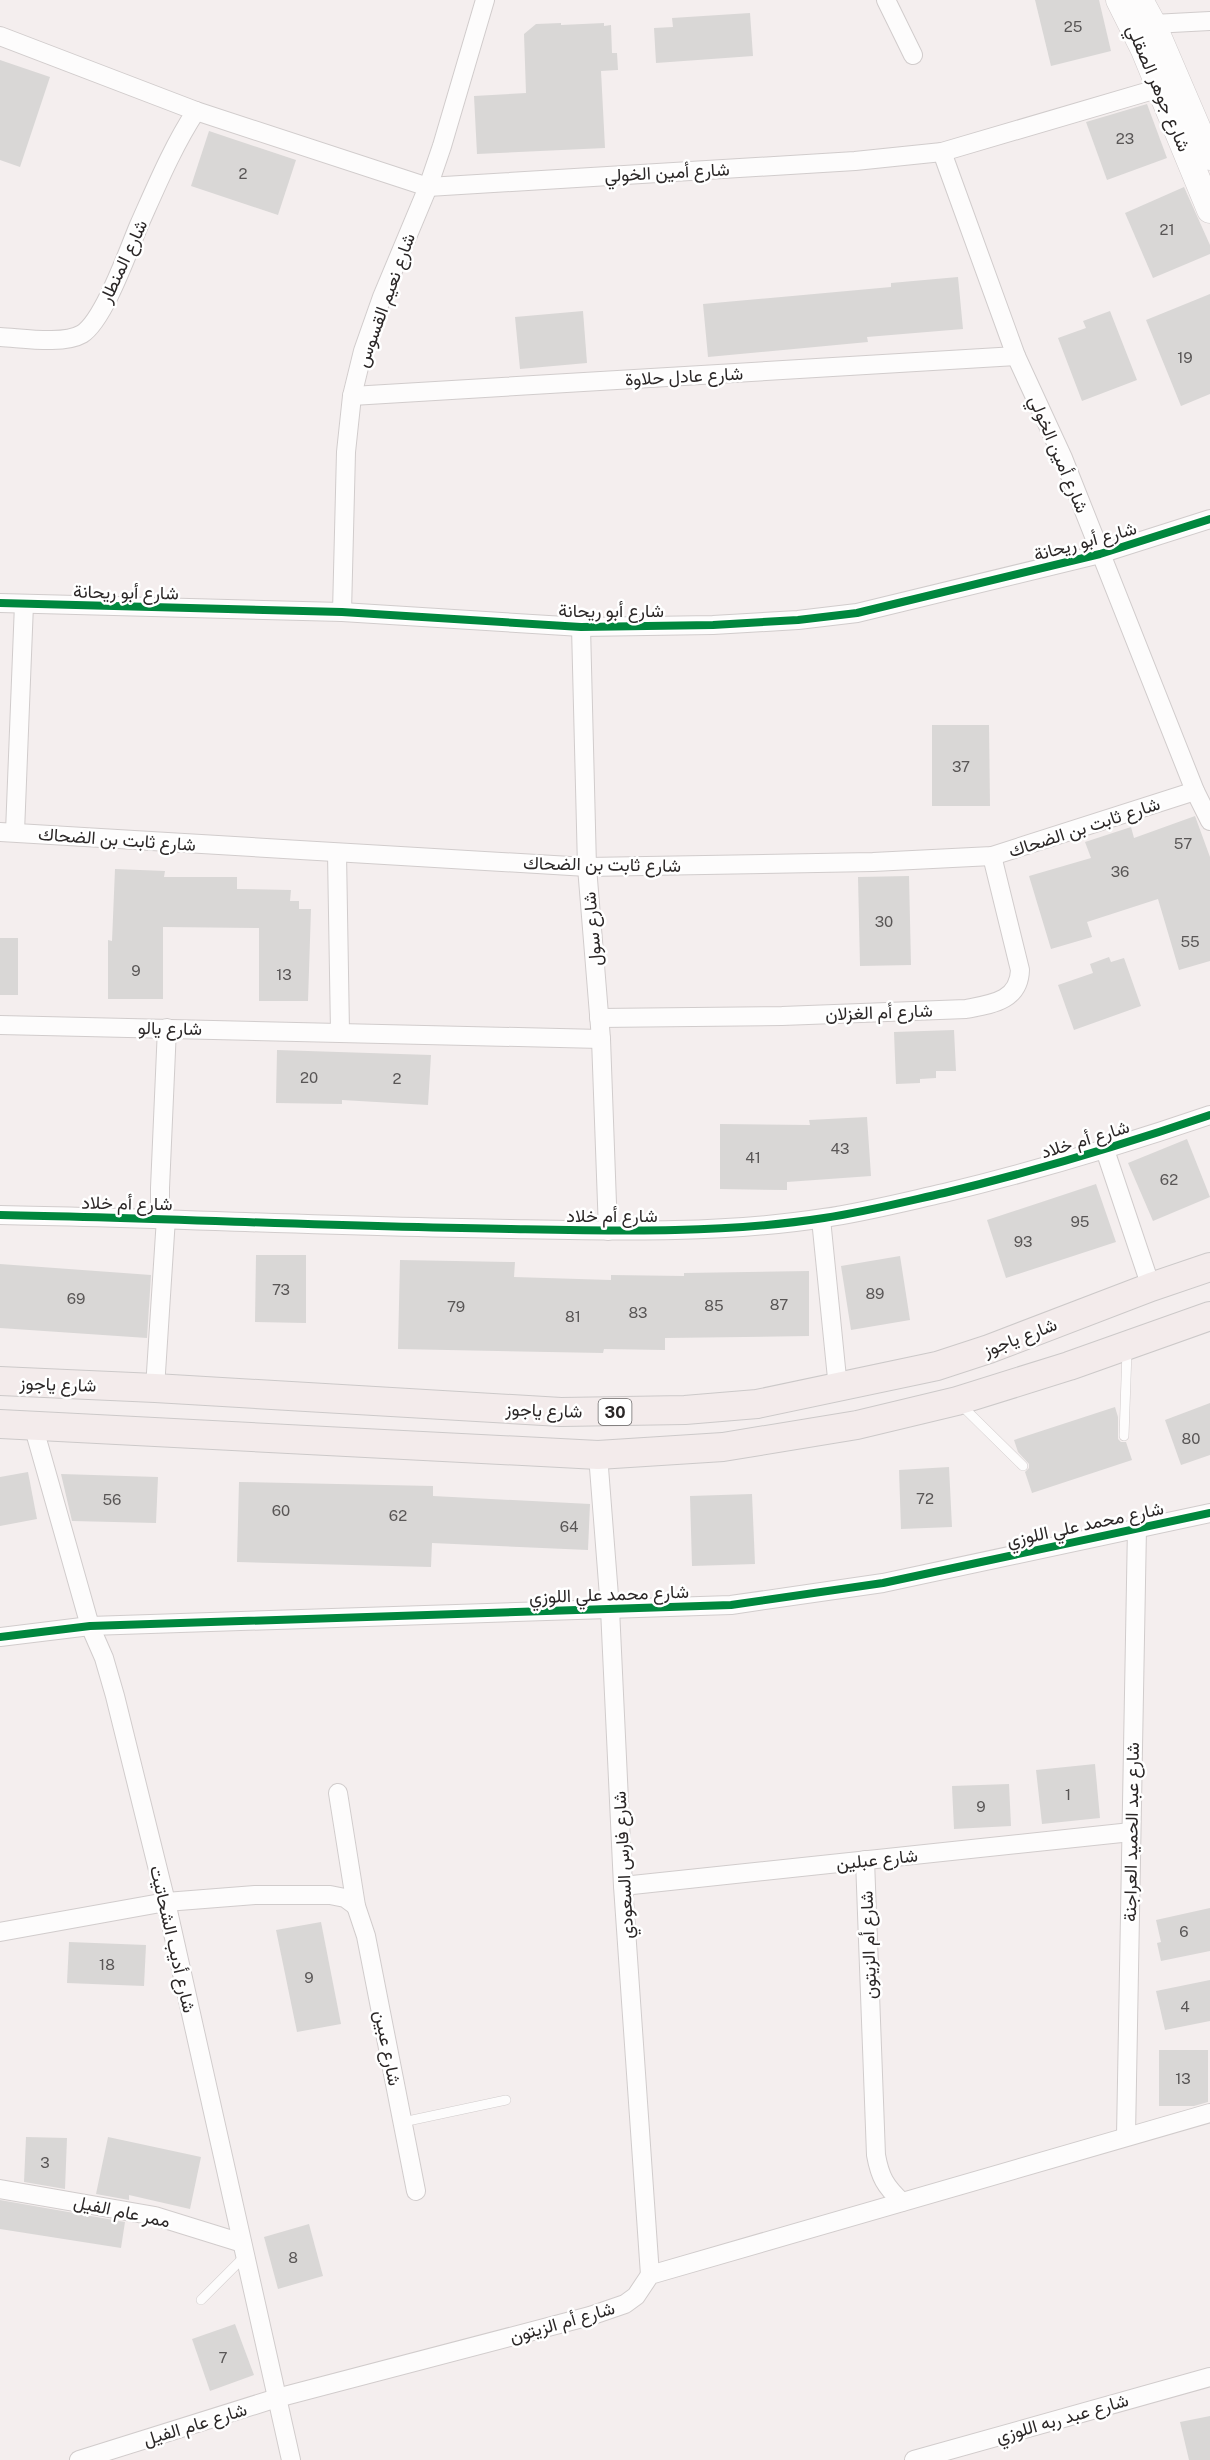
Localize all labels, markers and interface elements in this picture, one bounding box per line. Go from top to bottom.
house number: 25 [1064,18,1082,35]
street label: شارع جوهر الصقلي [1118,21,1195,156]
house number: 23 [1116,130,1134,147]
street label: شارع أمين الخولي [604,158,730,191]
house number: 2 [239,165,248,182]
street label: شارع المنطار [94,216,153,308]
house number: 21 [1159,221,1175,238]
street label: شارع نعيم القسوس [351,230,421,371]
house number: 19 [1177,349,1193,366]
street label: شارع عادل حلاوة [624,362,744,392]
street label: شارع أمين الخولي [1020,392,1093,518]
street label: شارع أبو ريحانة [1031,517,1139,567]
street label: شارع أبو ريحانة [73,581,179,605]
street label: شارع أبو ريحانة [558,600,664,623]
house number: 37 [952,758,970,775]
street label: شارع ثابت بن الضحاك [1006,793,1163,863]
street label: شارع ثابت بن الضحاك [37,823,197,857]
house number: 57 [1174,835,1192,852]
street label: شارع ثابت بن الضحاك [523,852,681,878]
house number: 36 [1111,863,1129,880]
street label: شارع سول [578,891,608,967]
house number: 30 [875,913,893,930]
house number: 55 [1180,933,1200,950]
house number: 9 [131,962,141,979]
house number: 13 [276,966,292,983]
street label: شارع أم الغزلان [825,1000,933,1026]
street label: شارع يالو [138,1017,202,1041]
house number: 20 [300,1069,318,1086]
house number: 2 [393,1070,402,1087]
street label: شارع أم خلاد [1038,1116,1132,1164]
house number: 43 [831,1140,849,1157]
house number: 41 [745,1149,761,1166]
house number: 62 [1160,1171,1178,1188]
street label: شارع أم خلاد [81,1192,173,1216]
street label: شارع أم خلاد [566,1205,658,1228]
house number: 95 [1071,1213,1089,1230]
house number: 93 [1014,1233,1032,1250]
house number: 73 [272,1281,290,1298]
house number: 89 [866,1285,884,1302]
house number: 69 [67,1290,85,1307]
house number: 87 [770,1296,788,1313]
house number: 85 [704,1297,724,1314]
house number: 79 [447,1298,465,1315]
house number: 83 [628,1304,648,1321]
house number: 81 [565,1308,581,1325]
street label: شارع ياجوز [979,1313,1060,1363]
street label: شارع ياجوز [18,1372,97,1398]
street label: شارع ياجوز [504,1398,583,1424]
road number: 30 [598,1399,632,1425]
house number: 80 [1182,1430,1200,1447]
house number: 72 [916,1490,934,1507]
house number: 56 [103,1491,121,1508]
street label: شارع محمد علي اللوزي [1005,1497,1166,1556]
house number: 60 [272,1502,290,1519]
house number: 62 [389,1507,407,1524]
house number: 64 [560,1518,578,1535]
street label: شارع محمد علي اللوزي [529,1581,689,1612]
street label: شارع عبد الحميد العراجنة [1119,1742,1145,1922]
house number: 1 [1065,1786,1071,1803]
street label: شارع فارس السعودي [609,1790,642,1939]
house number: 9 [976,1798,986,1815]
street label: شارع عبلين [835,1844,919,1876]
street label: شارع أديب الشحاتيت [144,1863,200,2015]
street label: شارع أم الزيتون [856,1890,882,2000]
house number: 6 [1179,1923,1189,1940]
house number: 18 [99,1956,115,1973]
house number: 9 [304,1969,314,1986]
house number: 4 [1180,1998,1190,2015]
street label: شارع عبين [368,2009,406,2088]
house number: 13 [1175,2070,1191,2087]
house number: 3 [40,2154,50,2171]
street label: ممر عام الفيل [71,2191,172,2233]
house number: 8 [288,2249,298,2266]
street label: شارع أم الزيتون [507,2297,618,2349]
house number: 7 [218,2349,228,2366]
street label: شارع عبد ربه اللوزي [993,2389,1132,2452]
street label: شارع عام الفيل [141,2398,250,2452]

